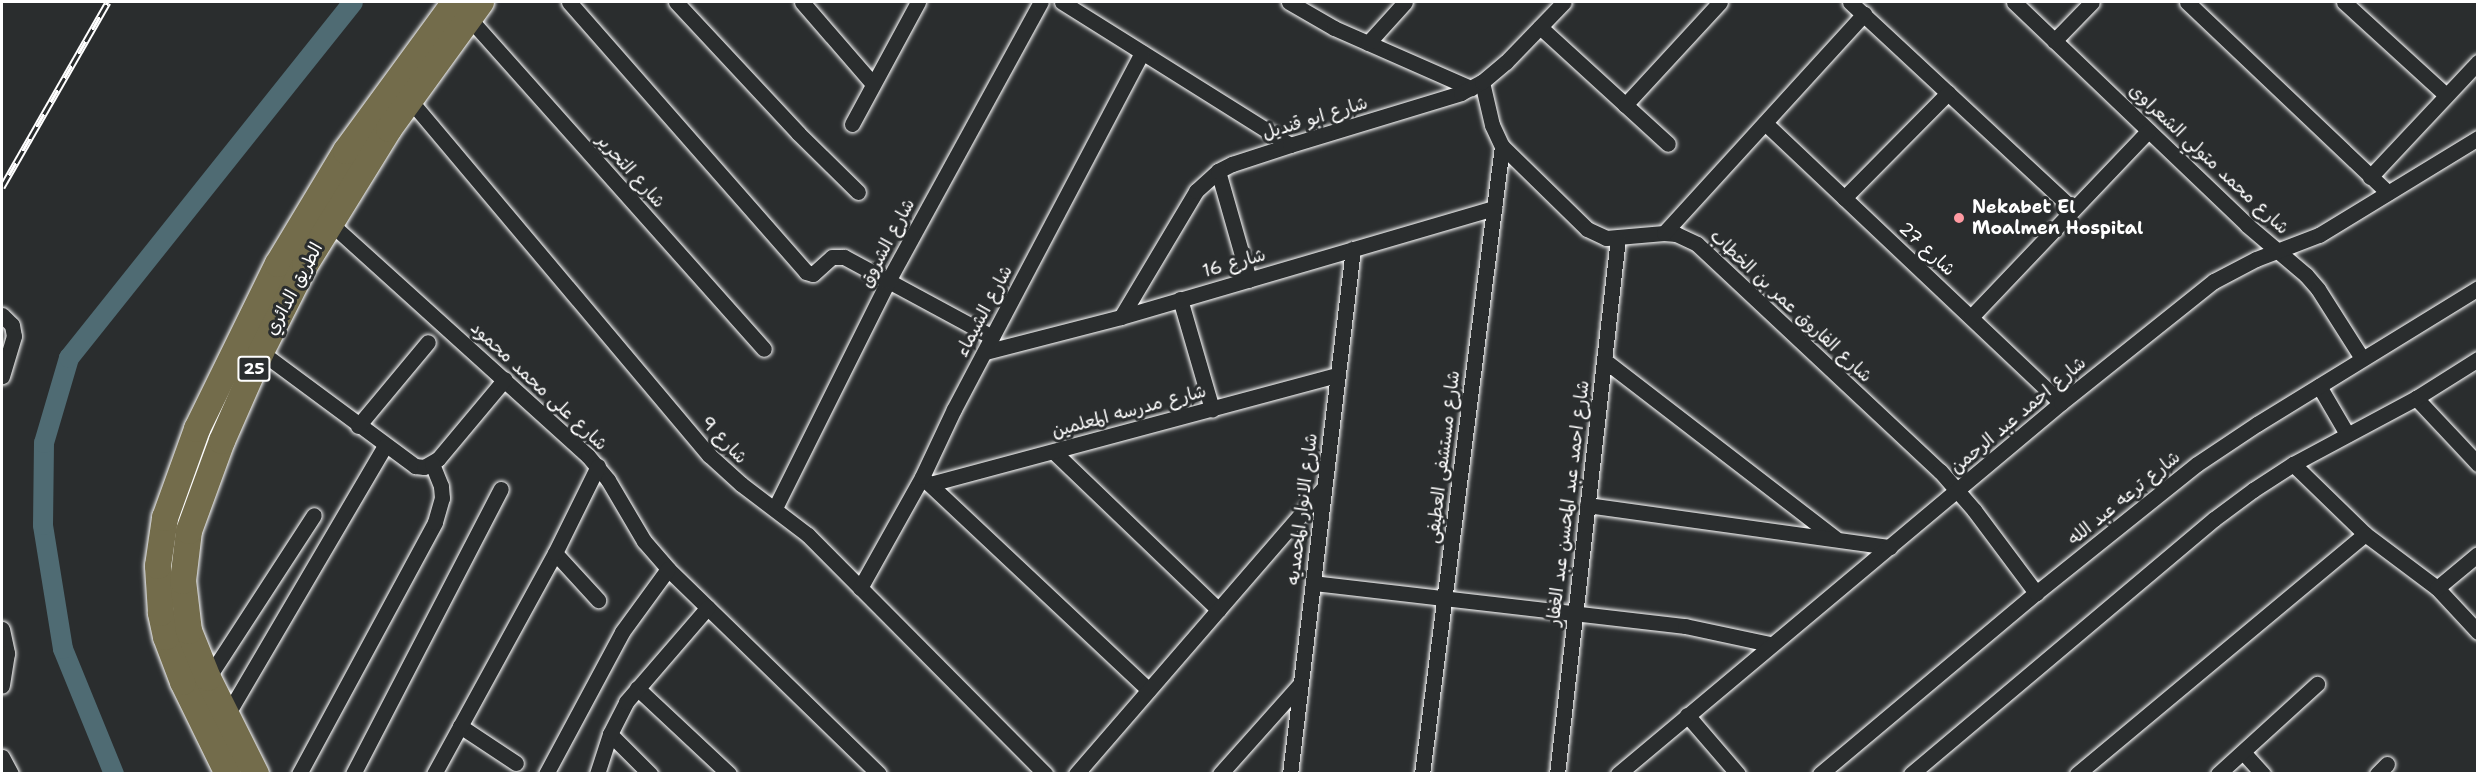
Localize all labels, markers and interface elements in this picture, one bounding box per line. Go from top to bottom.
street label: شارع محمد متولي الشعراوى [2125,79,2293,239]
street label: شارع ابو قنديل [1260,92,1370,144]
street label: شارع التحرير [592,130,670,212]
street label: شارع الشروق [855,195,919,291]
place label: Nekabet El Moalmen Hospital [1972,197,2143,240]
marker: Nekabet El Moalmen Hospital [1950,209,1968,227]
street label: شارع 27 [1894,218,1960,280]
street label: شارع الفاروق عمر بن الخطاب [1705,225,1877,387]
street label: الطريق الدائري [261,239,327,339]
street label: شارع 16 [1200,244,1268,282]
street label: شارع الشيماء [951,262,1017,360]
street label: شارع على محمد محمود [466,317,612,455]
street label: شارع احمد عبد الرحمن [1946,352,2090,478]
road number: 25 [236,356,272,382]
street label: شارع مستشفى العطيفى [1422,369,1464,545]
street label: شارع احمد عبد المحسن عبد الغفار [1542,379,1594,627]
street label: شارع مدرسه المعلمين [1049,380,1209,442]
street label: شارع 9 [696,412,752,468]
street label: شارع الانوار المحمديه [1282,432,1322,586]
street label: شارع ترعه عبد الله [2063,446,2185,550]

